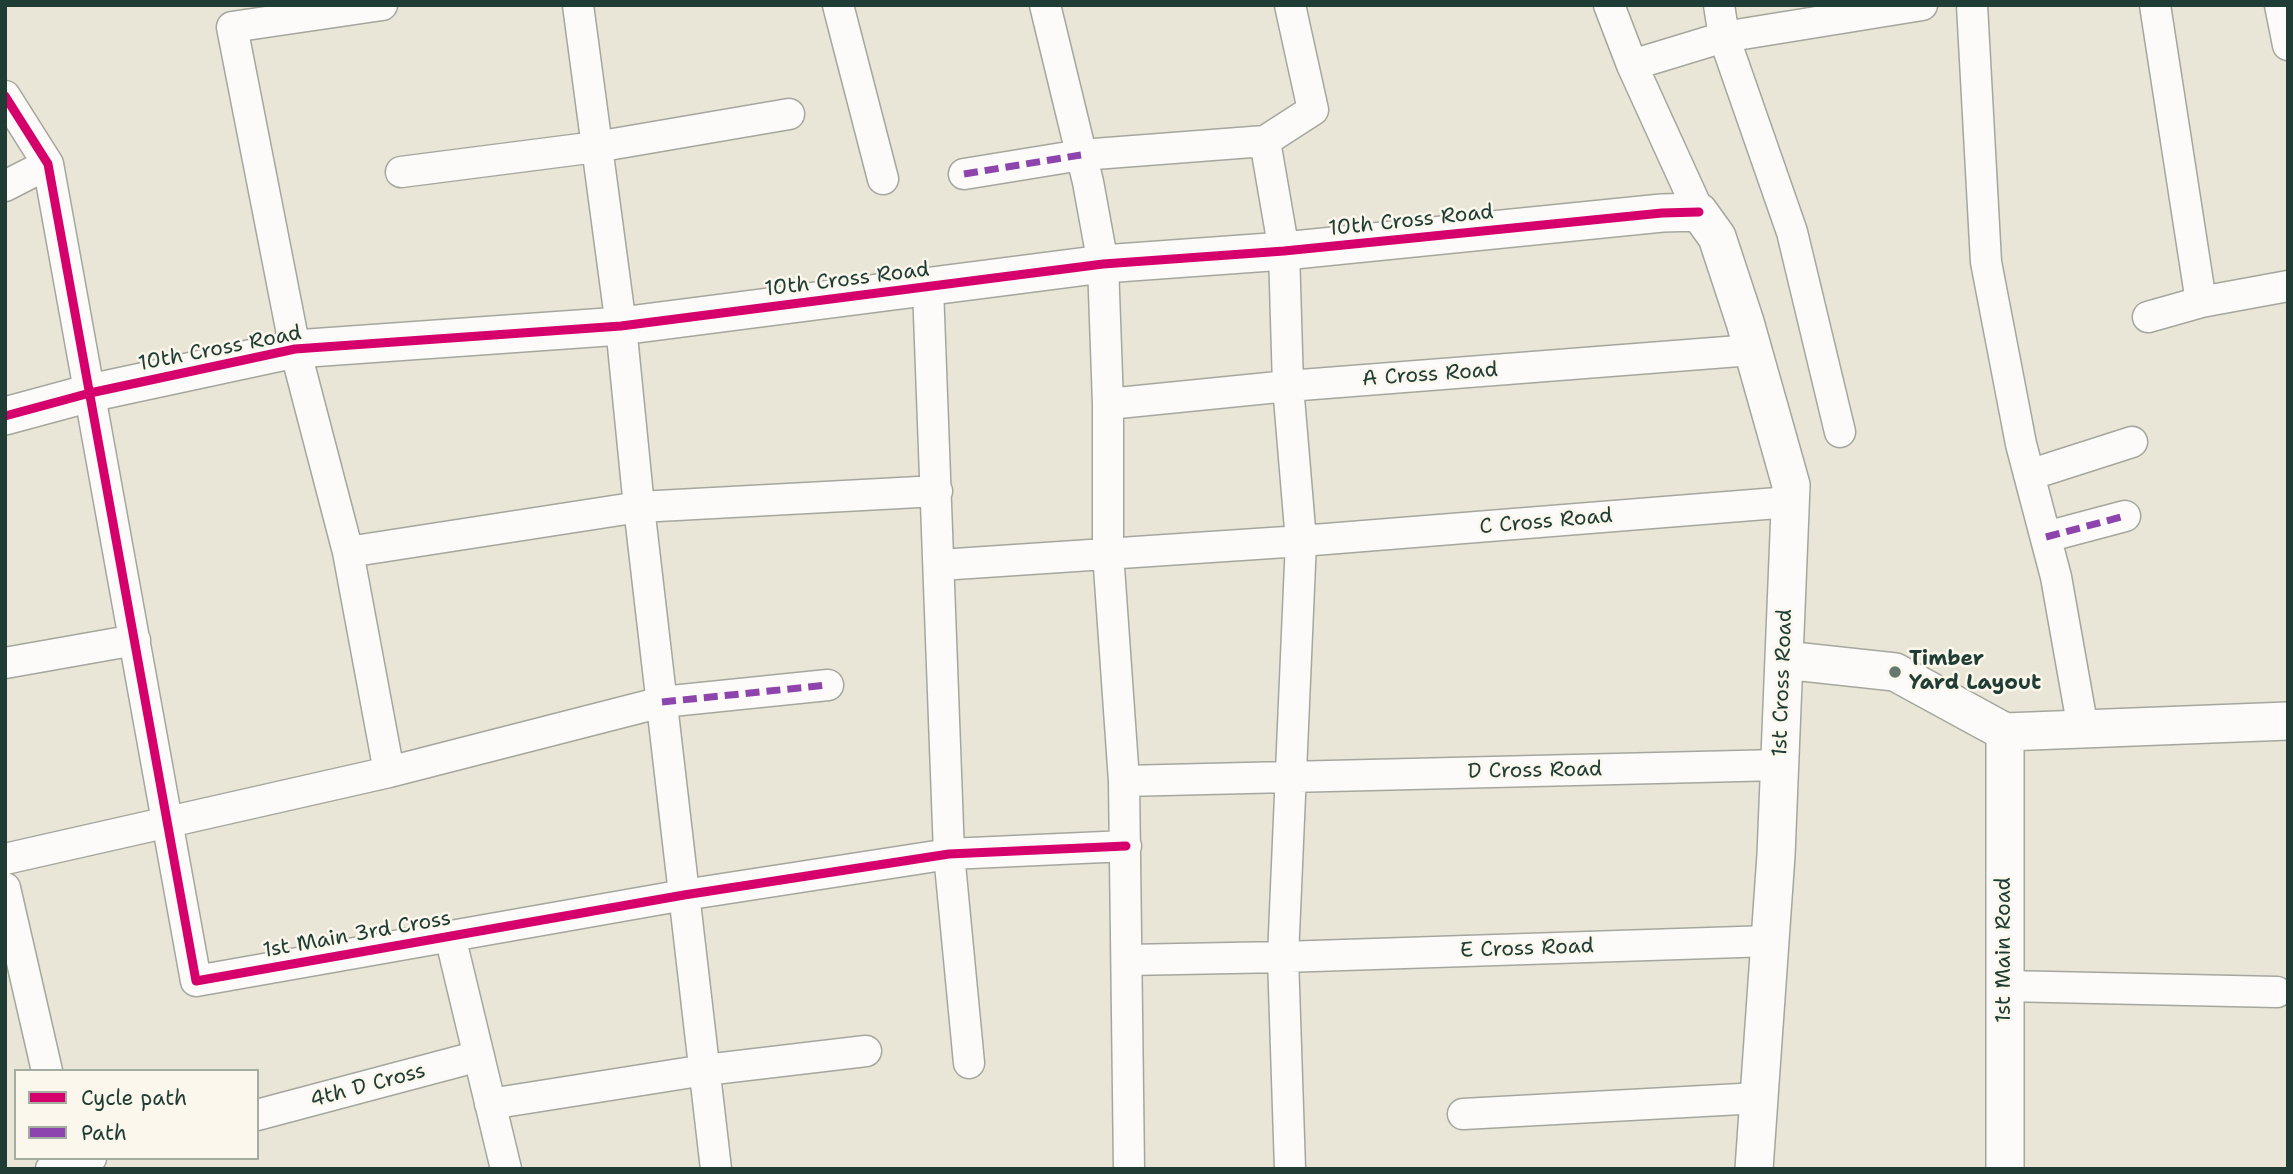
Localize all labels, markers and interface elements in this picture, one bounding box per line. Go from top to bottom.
street label: 10th Cross Road [1327,200,1495,242]
street label: 10th Cross Road [763,257,931,303]
street label: 10th Cross Road [136,321,304,377]
street label: A Cross Road [1361,358,1499,392]
street label: C Cross Road [1478,504,1614,540]
street label: 1st Cross Road [1768,609,1798,757]
place label: Timber Yard Layout [1909,647,2041,697]
marker: Timber Yard Layout [1887,664,1903,680]
street label: D Cross Road [1467,757,1603,785]
street label: 1st Main Road [1992,877,2018,1023]
street label: 1st Main 3rd Cross [261,906,453,964]
street label: E Cross Road [1460,934,1594,964]
street label: 4th D Cross [308,1058,428,1114]
legend [14,1069,259,1160]
text: Cycle path [81,1084,187,1112]
text: Path [81,1119,127,1147]

